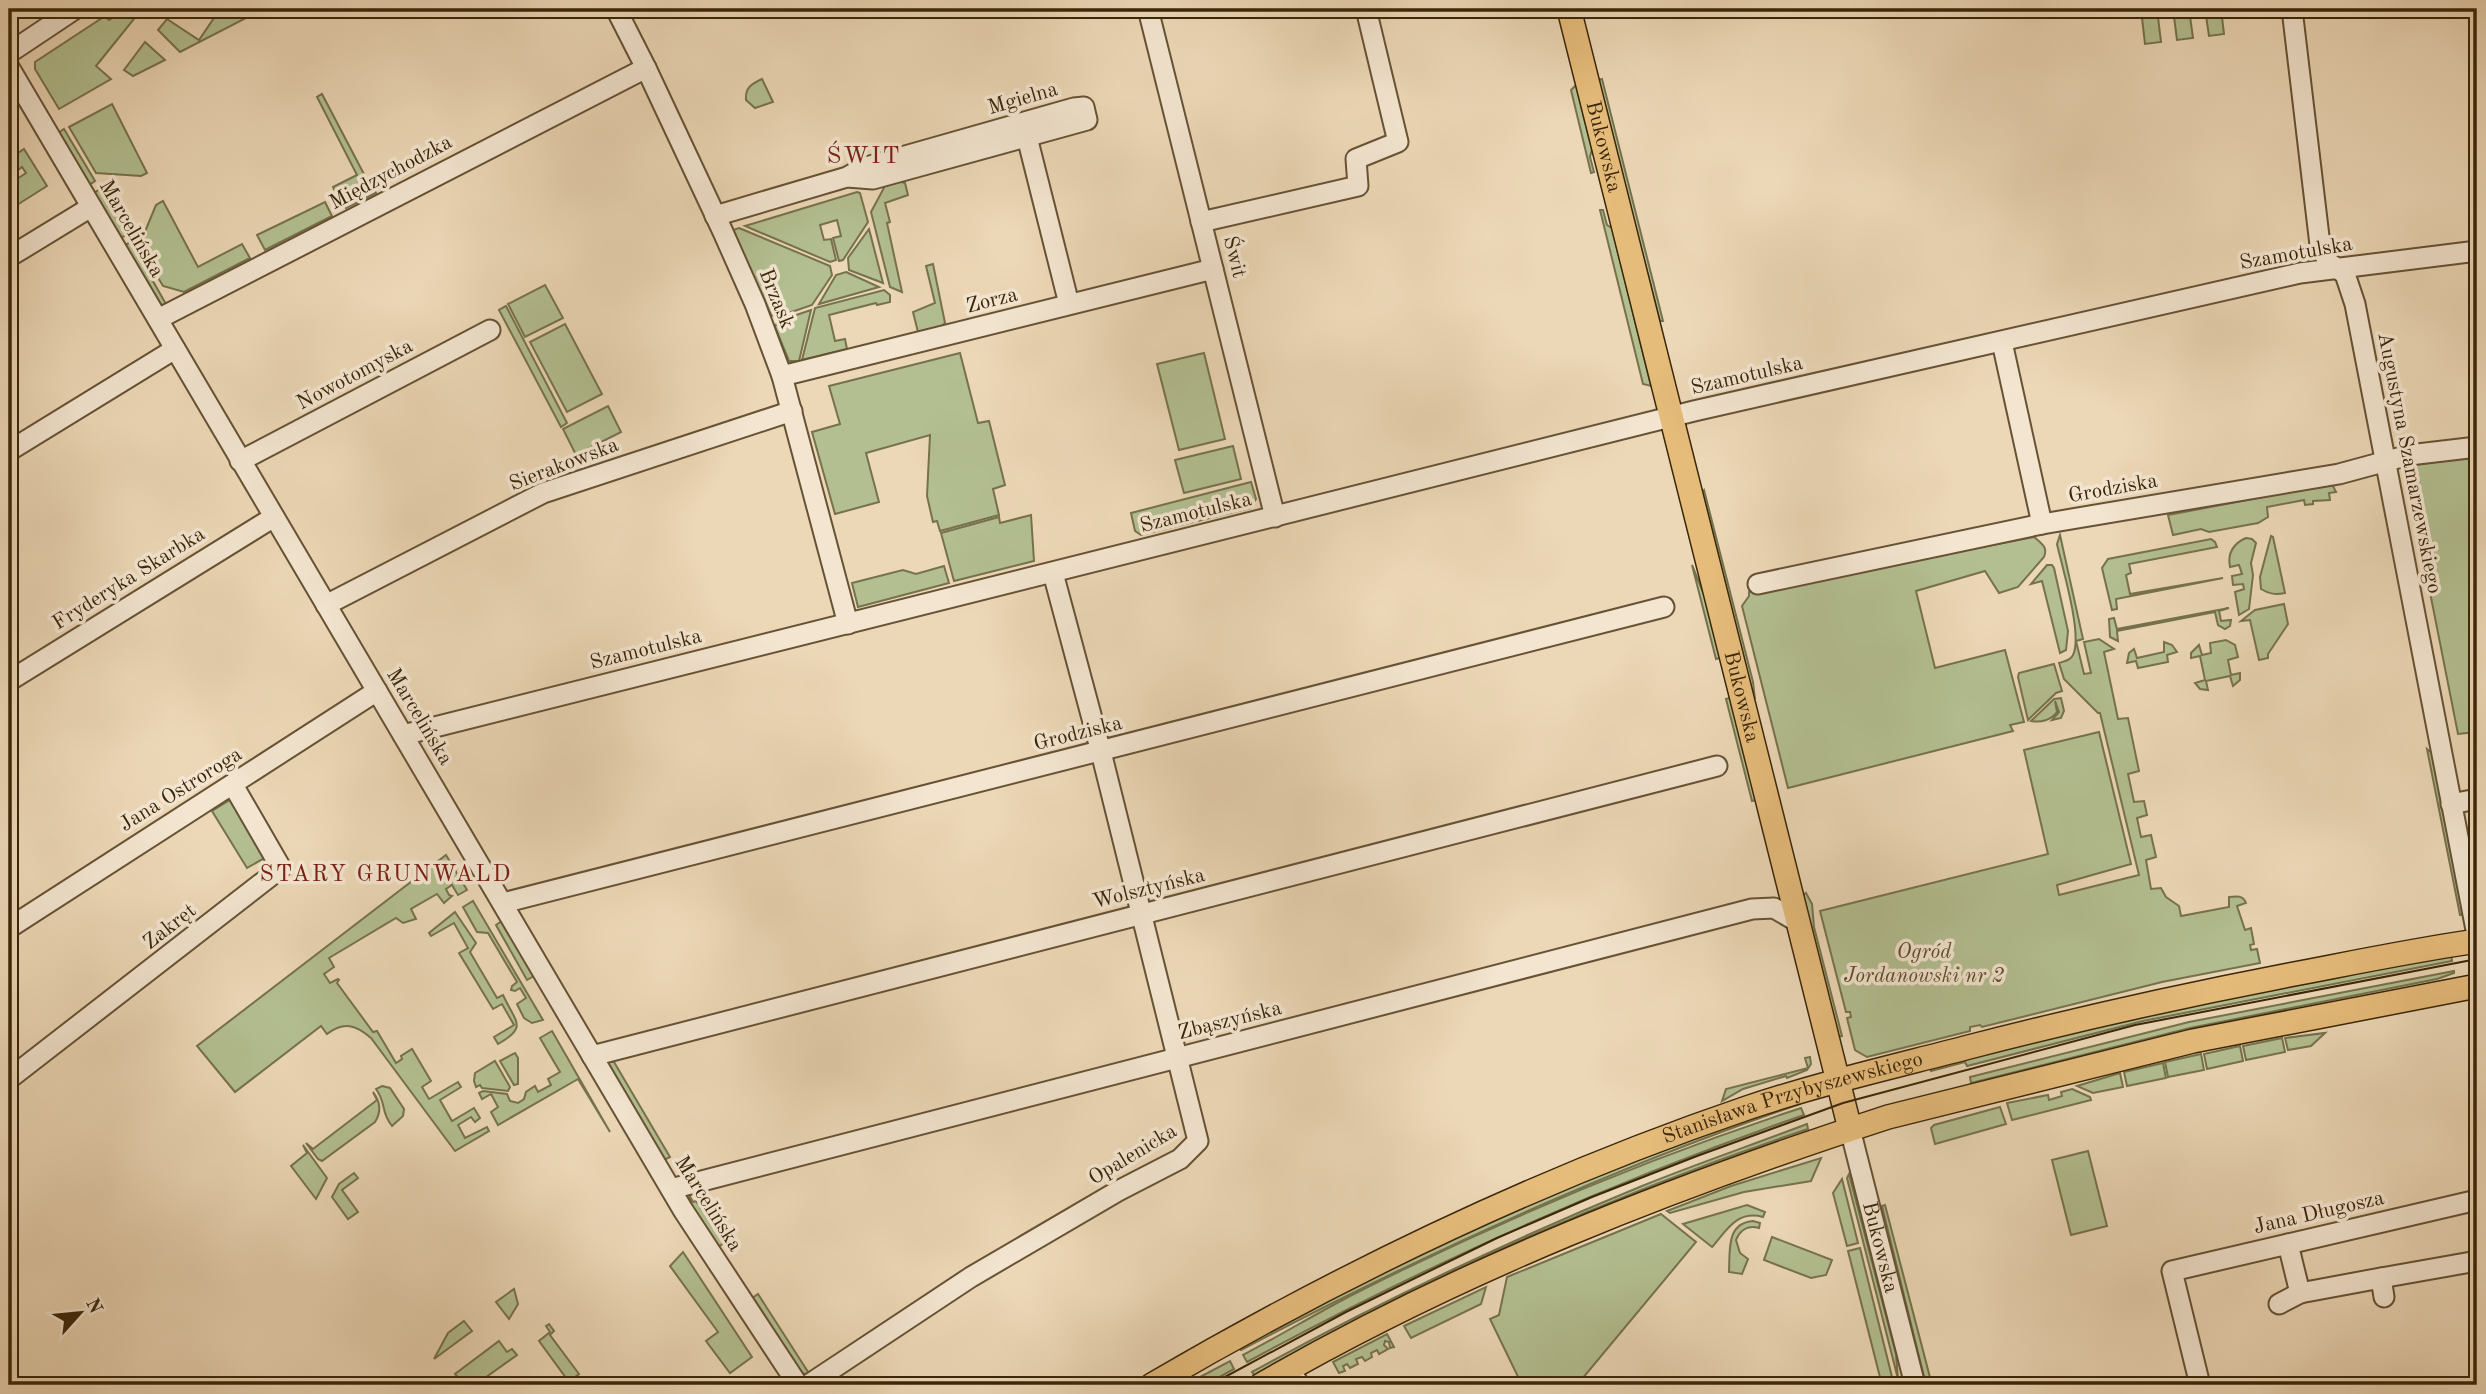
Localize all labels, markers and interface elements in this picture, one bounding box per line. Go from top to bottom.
street label: Mgielna [986,79,1060,119]
street label: Bukowska [1582,99,1625,195]
street label: Międzychodzka [326,132,456,214]
district label: ŚWIT [826,140,902,169]
street label: Marcelińska [95,177,167,281]
street label: Świt [1219,233,1254,280]
street label: Szamotulska [2238,234,2354,274]
street label: Brzask [755,266,798,332]
street label: Zorza [964,284,1020,318]
street label: Augustyna Szamarzewskiego [2373,331,2445,595]
street label: Nowotomyska [294,336,416,414]
street label: Szamotulska [1689,353,1805,399]
street label: Sierakowska [507,435,621,495]
street label: Grodziska [2067,471,2159,507]
street label: Szamotulska [1138,489,1254,537]
street label: Fryderyka Skarbka [49,524,209,634]
street label: Szamotulska [588,626,704,674]
street label: Bukowska [1720,649,1763,745]
street label: Marcelińska [382,665,456,769]
street label: Grodziska [1032,713,1124,755]
street label: Jana Ostroroga [116,744,246,836]
district label: STARY GRUNWALD [259,863,513,886]
street label: Wolsztyńska [1091,865,1207,913]
street label: Zakręt [140,900,200,954]
park label: Ogród Jordanowski nr 2 [1844,942,2004,987]
street label: Zbąszyńska [1176,998,1284,1044]
street label: Stanisława Przybyszewskiego [1660,1049,1925,1148]
street label: Opalenicka [1085,1121,1181,1189]
street label: Marcelińska [670,1152,746,1256]
street label: Jana Długosza [2252,1188,2386,1238]
street label: Bukowska [1858,1199,1902,1295]
north arrow [46,1278,116,1348]
text: N [81,1296,105,1318]

